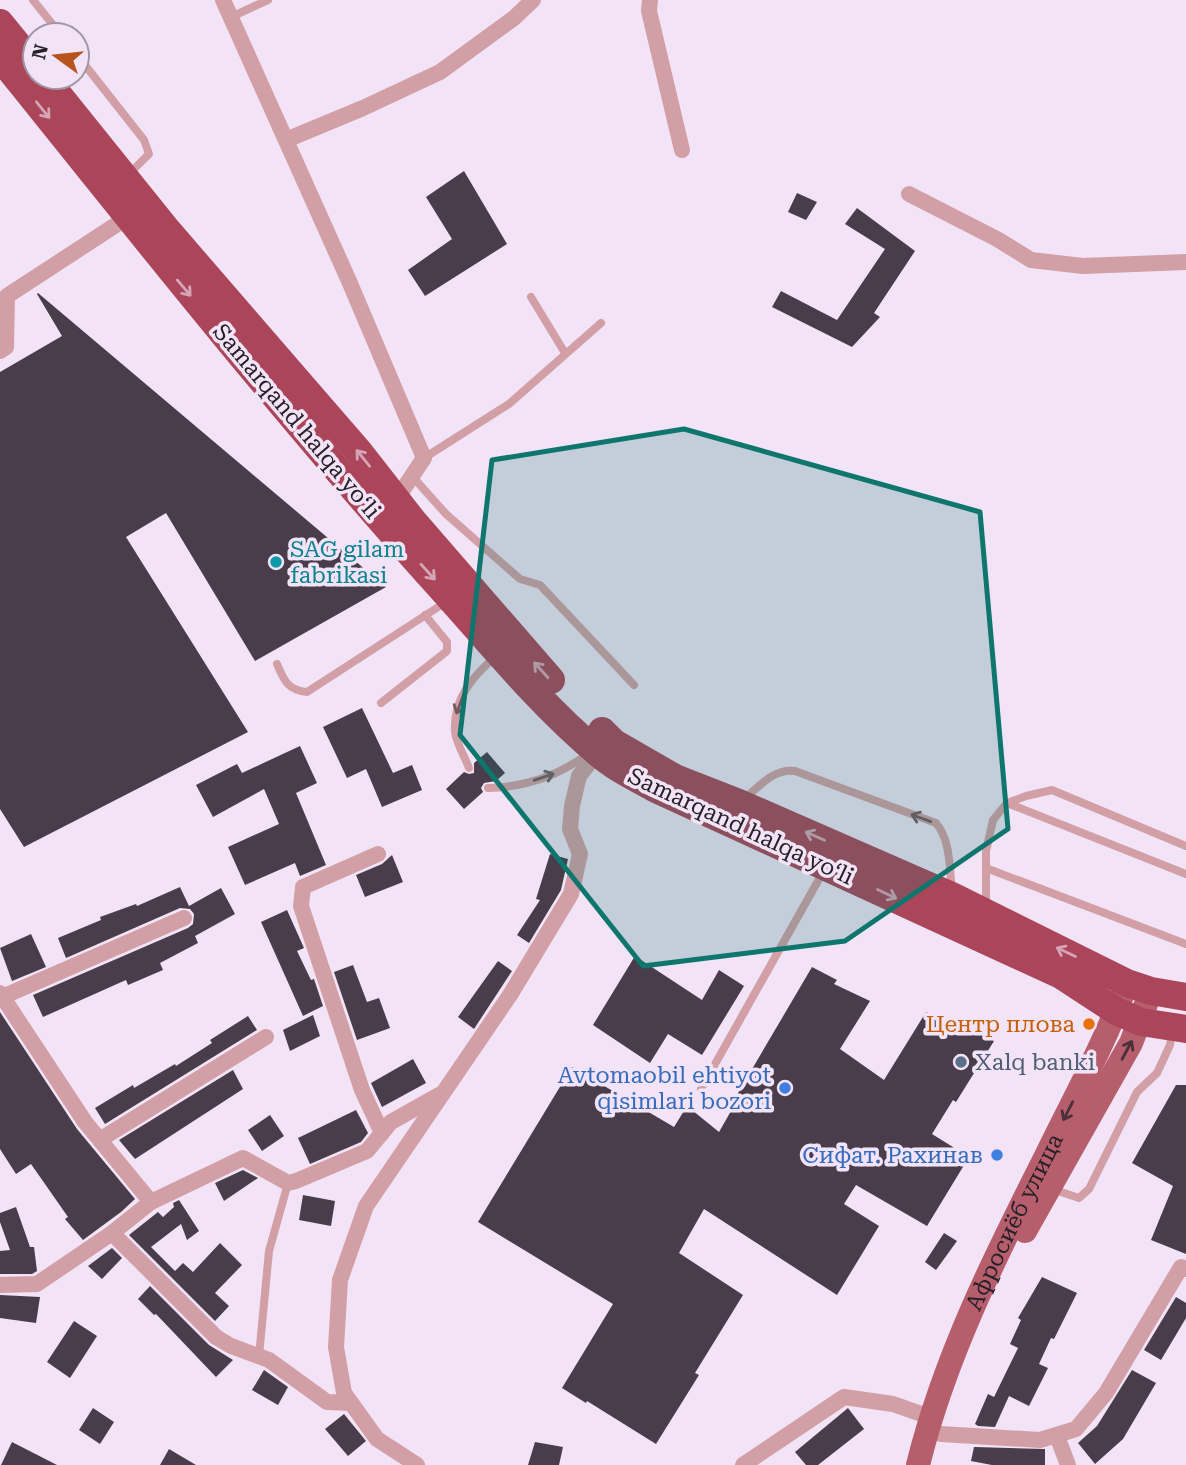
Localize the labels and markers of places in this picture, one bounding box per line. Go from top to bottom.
place label: SAG gilam fabrikasi [290,536,404,589]
marker: SAG gilam fabrikasi [268,554,284,570]
place label: Центр плова [926,1011,1076,1038]
marker: Центр плова [1081,1016,1097,1032]
place label: Xalq banki [975,1049,1095,1076]
marker: Xalq banki [953,1054,969,1070]
place label: Avtomaobil ehtiyot qisimlari bozori [558,1062,771,1115]
marker: Avtomaobil ehtiyot qisimlari bozori [777,1080,793,1096]
place label: Сифат. Рахинав [802,1142,983,1169]
marker: Сифат. Рахинав [989,1147,1005,1163]

